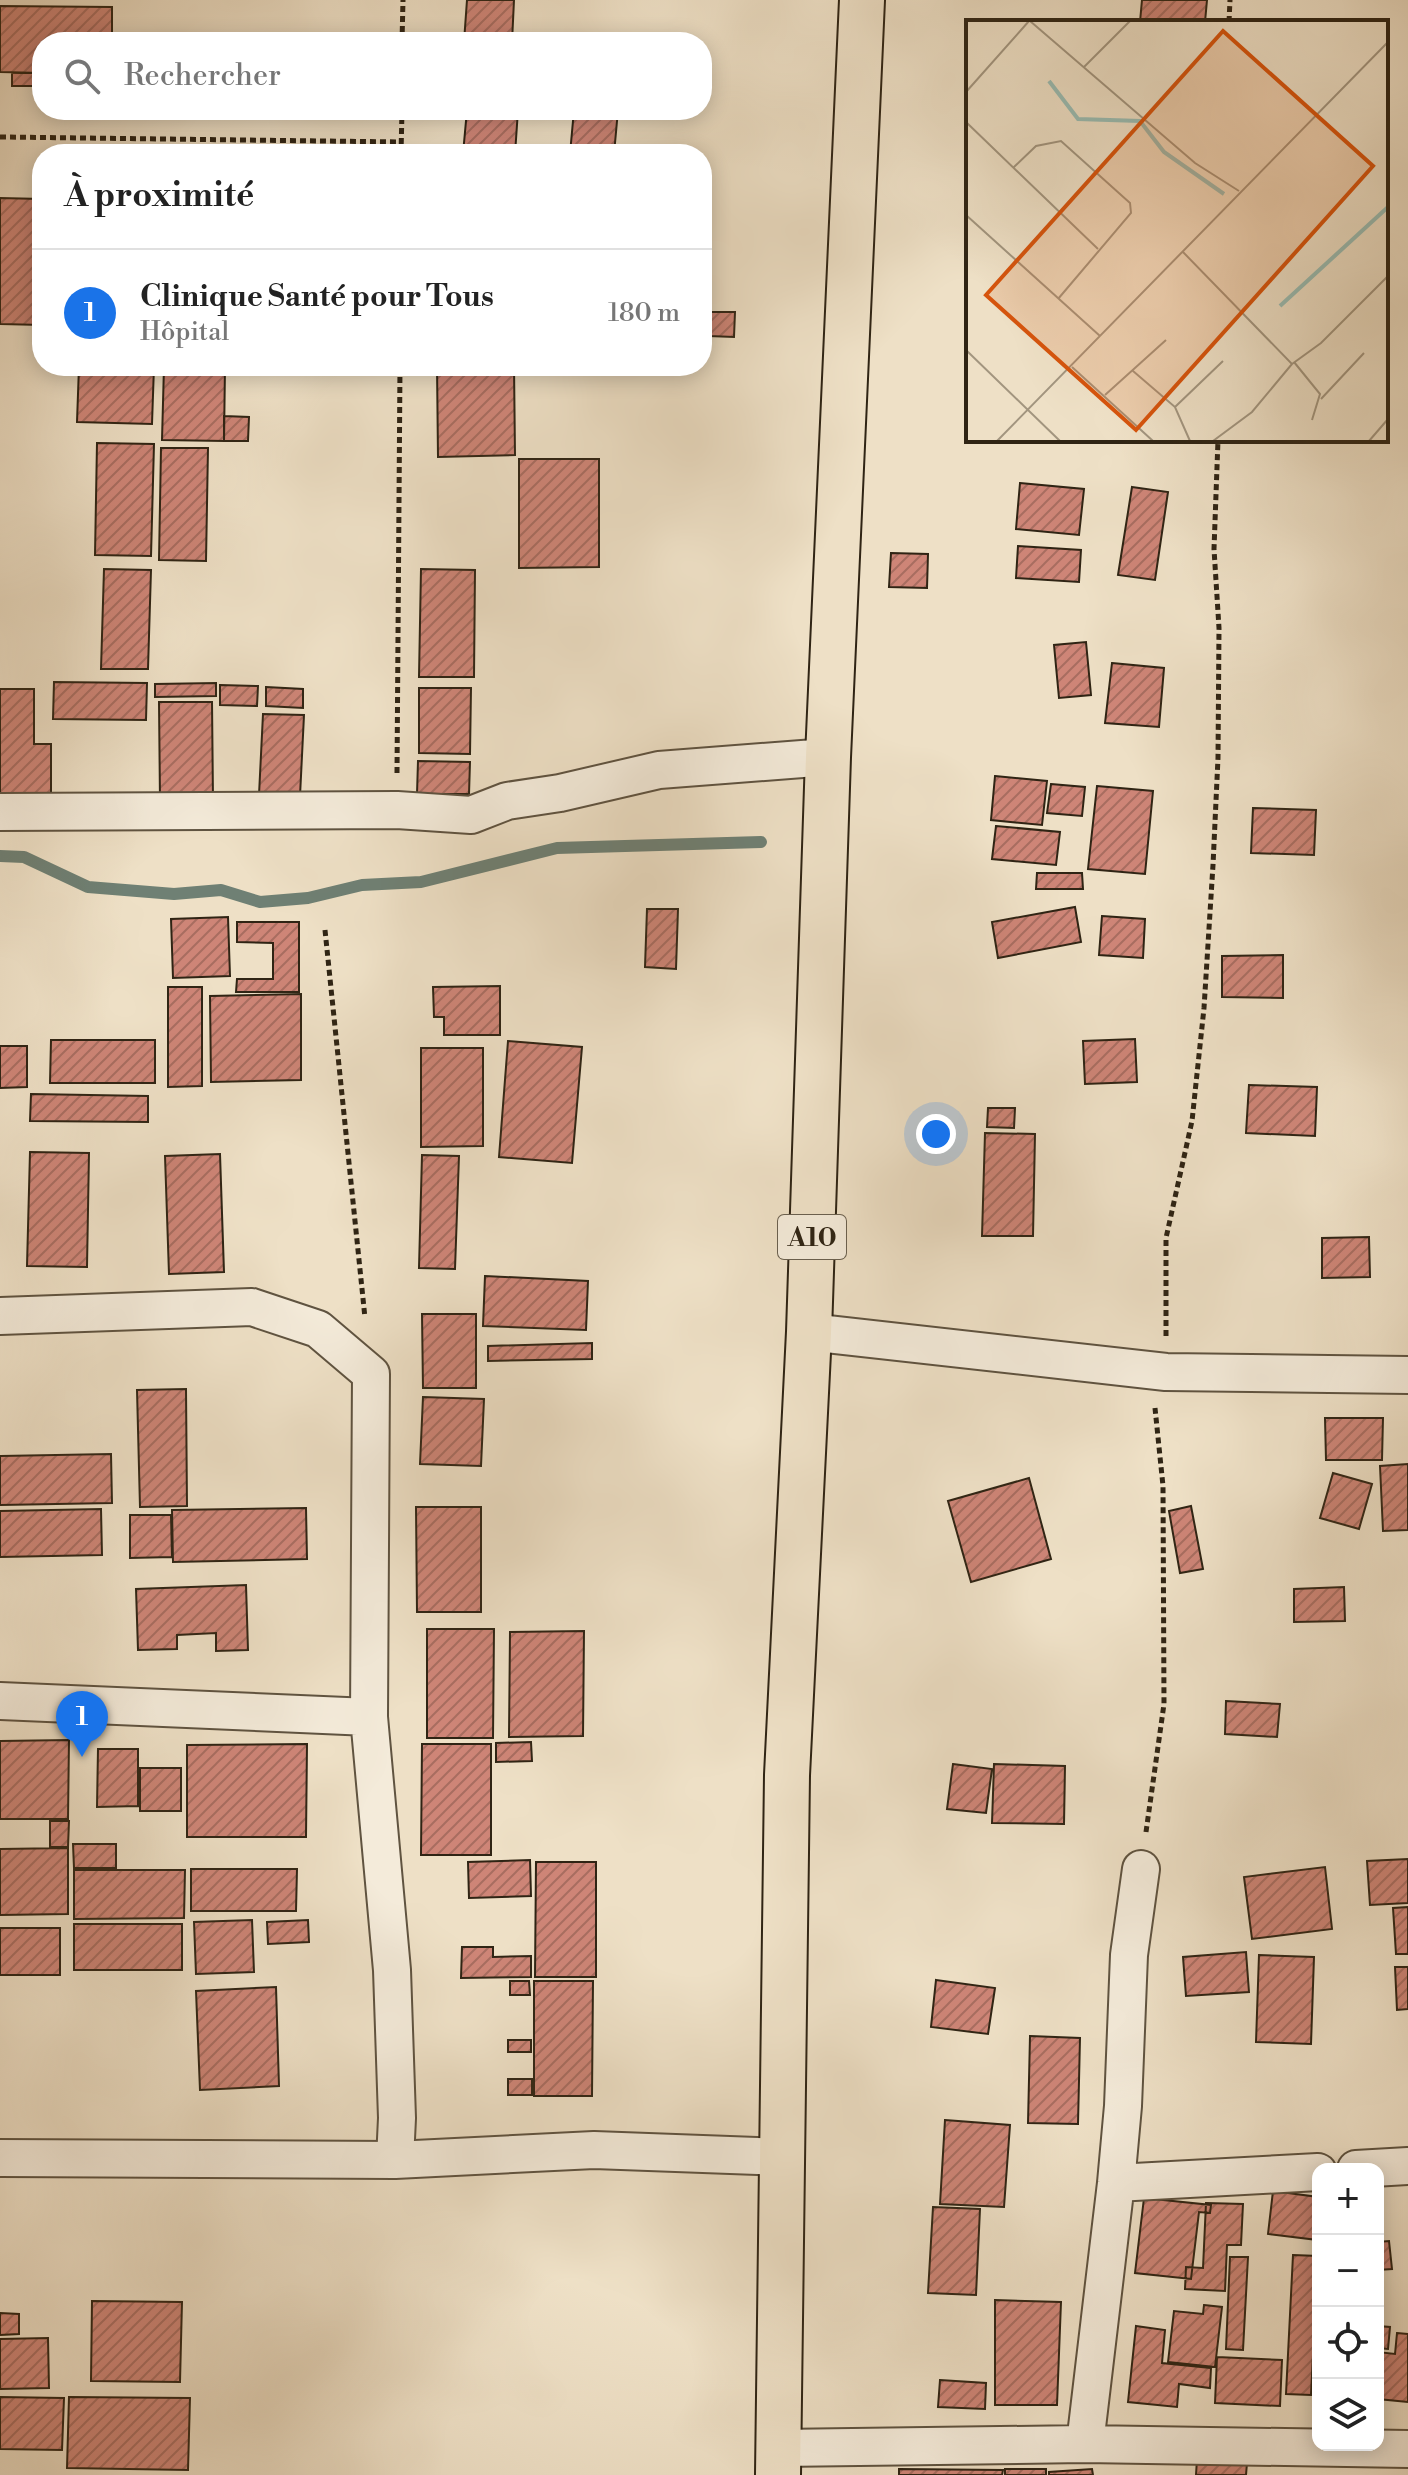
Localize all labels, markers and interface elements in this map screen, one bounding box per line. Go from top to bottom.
inset map [966,20,1388,442]
search box [32,32,712,120]
icon: search [60,54,104,98]
text: Rechercher [124,57,281,95]
text: À proximité [64,175,254,217]
text: Clinique Santé pour Tous [140,278,494,316]
text: 1 [84,297,96,329]
text: 180 m [608,297,680,329]
text: Hôpital [140,316,229,348]
your location [916,1114,956,1154]
road number: A10 [778,1215,846,1259]
pin: 1 [56,1691,108,1757]
map controls [1312,2163,1384,2451]
button: + [1312,2163,1384,2235]
button: − [1312,2235,1384,2307]
button: locate [1312,2307,1384,2379]
button: layers [1312,2379,1384,2451]

